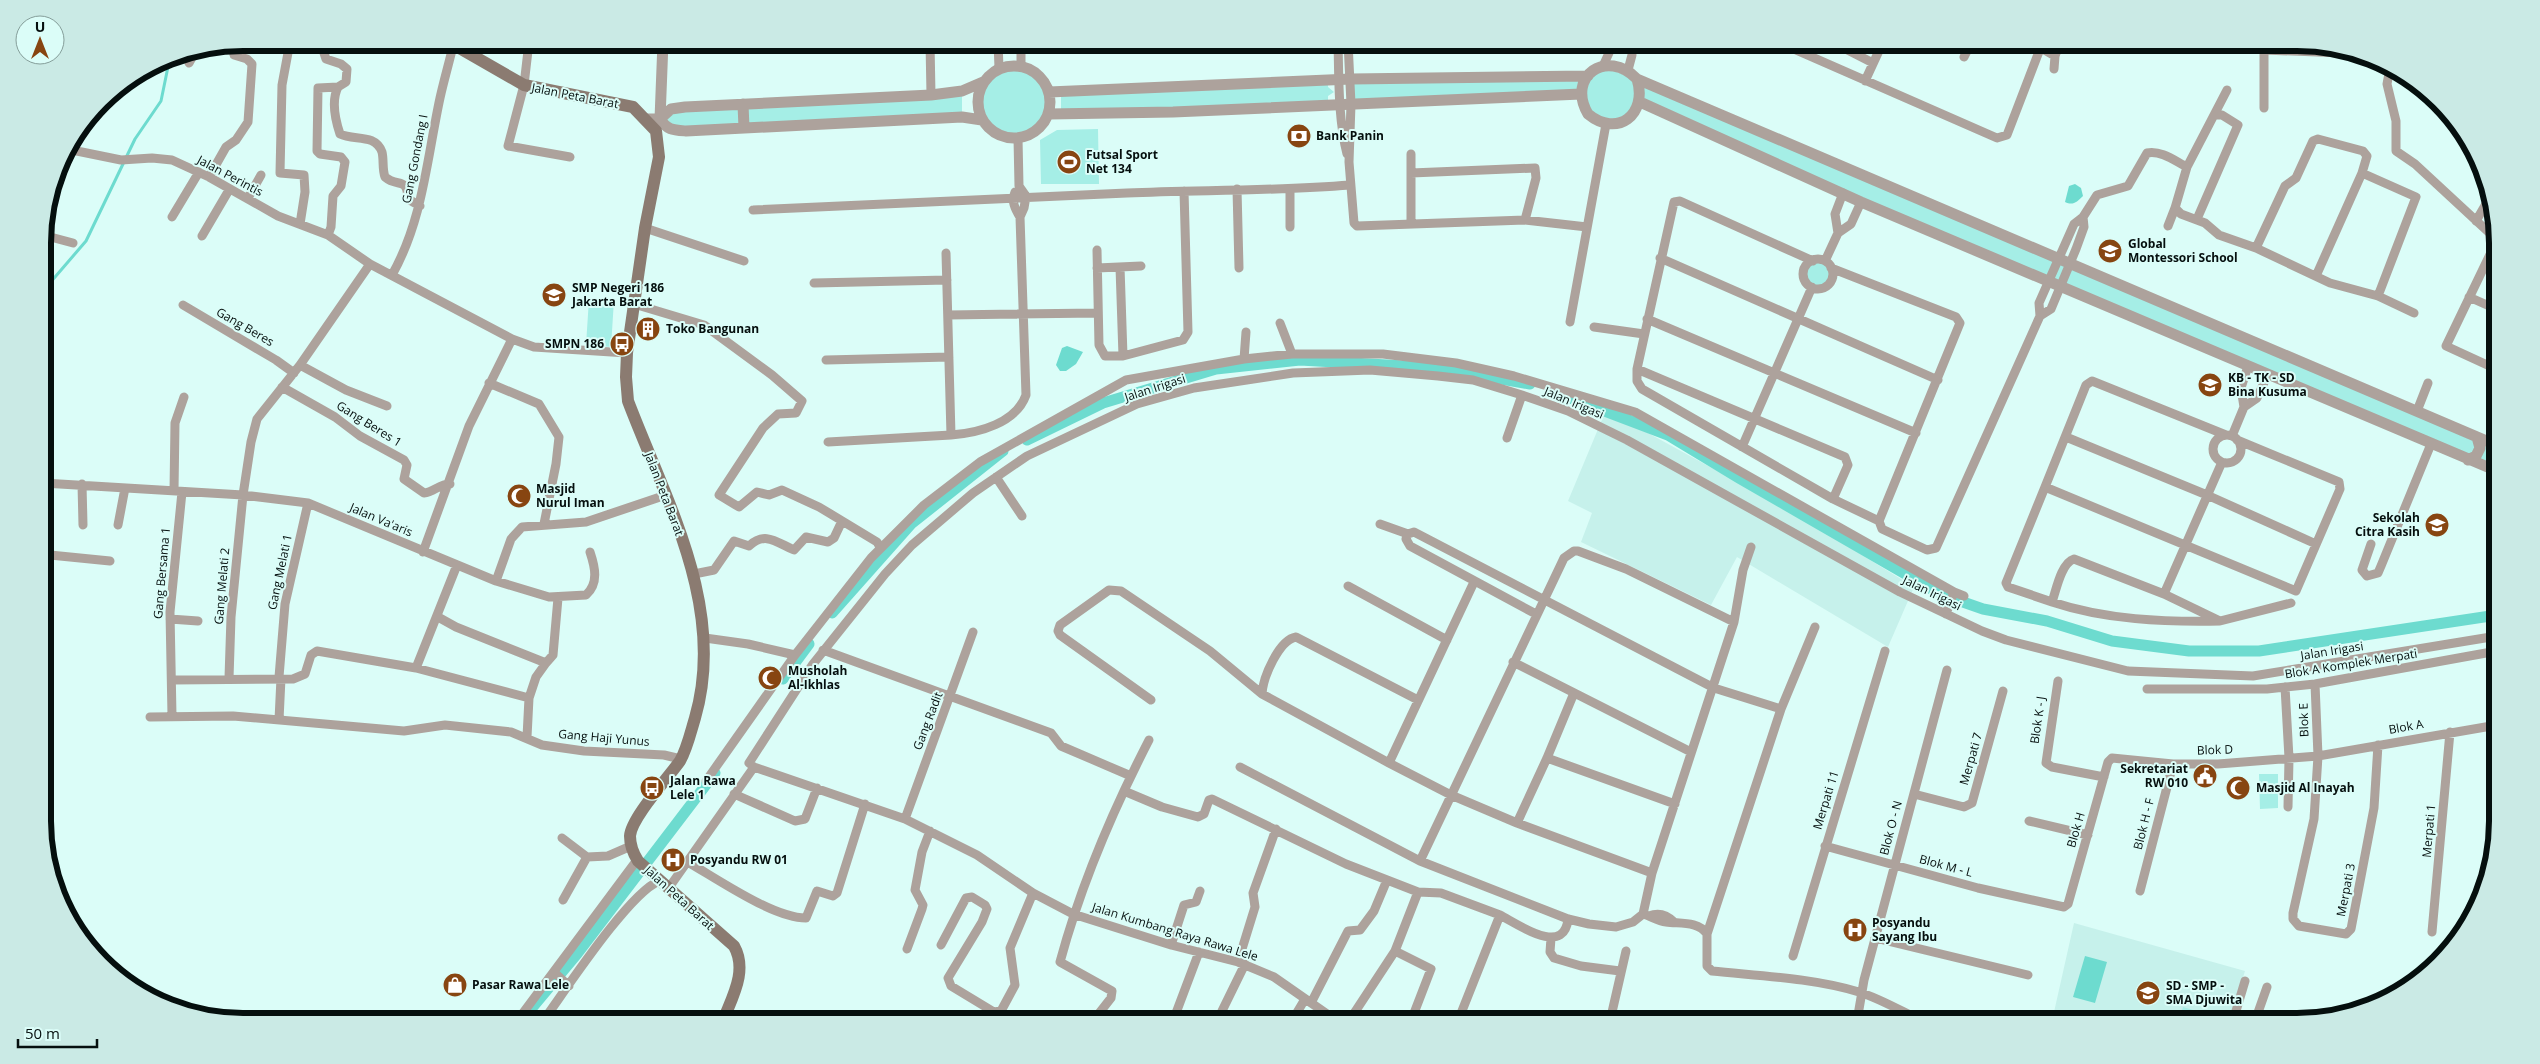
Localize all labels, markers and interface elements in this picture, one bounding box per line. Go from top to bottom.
north arrow [15,15,65,65]
text: U [35,17,45,36]
street label: Jalan Peta Barat [529,79,620,112]
street label: Gang Gondang I [398,113,431,205]
bank icon: Bank Panin [1286,123,1312,149]
place label: Bank Panin [1316,127,1384,144]
place label: Futsal Sport Net 134 [1086,146,1158,177]
sports icon: Futsal Sport Net 134 [1056,149,1082,175]
street label: Jalan Perintis [193,151,266,200]
place label: Global Montessori School [2128,235,2238,266]
school or university icon: Global Montessori School [2097,238,2123,264]
place label: SMP Negeri 186 Jakarta Barat [571,279,664,310]
school or university icon: SMP Negeri 186 Jakarta Barat [541,282,567,308]
street label: Gang Beres [213,303,278,350]
building icon: Toko Bangunan [635,316,661,342]
place label: Toko Bangunan [666,320,759,337]
bus stop icon: SMPN 186 [609,331,635,357]
place label: SMPN 186 [545,335,604,352]
place label: KB - TK - SD Bina Kusuma [2228,369,2307,400]
street label: Jalan Irigasi [1121,370,1188,406]
school or university icon: KB - TK - SD Bina Kusuma [2197,372,2223,398]
street label: Jalan Irigasi [1541,382,1607,423]
street label: Gang Beres 1 [333,397,405,450]
street label: Jalan Peta Barat [640,449,688,538]
place label: Masjid Nurul Iman [536,480,605,511]
mosque icon: Masjid Nurul Iman [506,483,532,509]
street label: Jalan Va'aris [346,498,416,541]
place label: Sekolah Citra Kasih [2355,509,2420,540]
school or university icon: Sekolah Citra Kasih [2424,512,2450,538]
street label: Gang Bersama 1 [149,526,174,619]
street label: Gang Melati 1 [263,533,296,611]
street label: Gang Melati 2 [210,547,233,625]
street label: Jalan Irigasi [1899,571,1964,614]
street label: Jalan Irigasi [2298,637,2365,664]
street label: Blok A Komplek Merpati [2283,645,2418,682]
place label: Musholah Al-Ikhlas [788,662,847,693]
mosque icon: Musholah Al-Ikhlas [757,665,783,691]
street label: Gang Radit [909,689,946,752]
street label: Blok K - J [2026,695,2049,745]
street label: Blok E [2294,703,2313,737]
street label: Blok A [2387,715,2425,738]
street label: Gang Haji Yunus [558,725,651,750]
street label: Merpati 7 [1955,731,1986,787]
street label: Blok D [2197,740,2233,759]
place label: Sekretariat RW 010 [2120,760,2188,791]
public building icon: Sekretariat RW 010 [2192,763,2218,789]
street label: Merpati 11 [1809,768,1843,831]
place label: Jalan Rawa Lele 1 [669,772,736,803]
bus stop icon: Jalan Rawa Lele 1 [639,775,665,801]
mosque icon: Masjid Al Inayah [2225,775,2251,801]
place label: Masjid Al Inayah [2256,779,2355,796]
street label: Blok H - F [2129,796,2158,851]
street label: Blok O - N [1875,799,1906,857]
street label: Merpati 1 [2418,803,2439,858]
street label: Blok H [2062,810,2089,850]
hospital icon: Posyandu RW 01 [660,847,686,873]
street label: Blok M - L [1918,850,1975,881]
place label: Posyandu RW 01 [690,851,788,868]
street label: Jalan Peta Barat [640,861,718,934]
street label: Merpati 3 [2332,862,2359,918]
street label: Jalan Kumbang Raya Rawa Lele [1089,898,1260,965]
place label: Posyandu Sayang Ibu [1872,914,1937,945]
hospital icon: Posyandu Sayang Ibu [1842,917,1868,943]
shop icon: Pasar Rawa Lele [442,972,468,998]
place label: Pasar Rawa Lele [472,976,569,993]
place label: SD - SMP - SMA Djuwita [2166,977,2242,1008]
school or university icon: SD - SMP - SMA Djuwita [2135,980,2161,1006]
scale bar [18,1016,96,1048]
text: 50 m [25,1023,60,1043]

